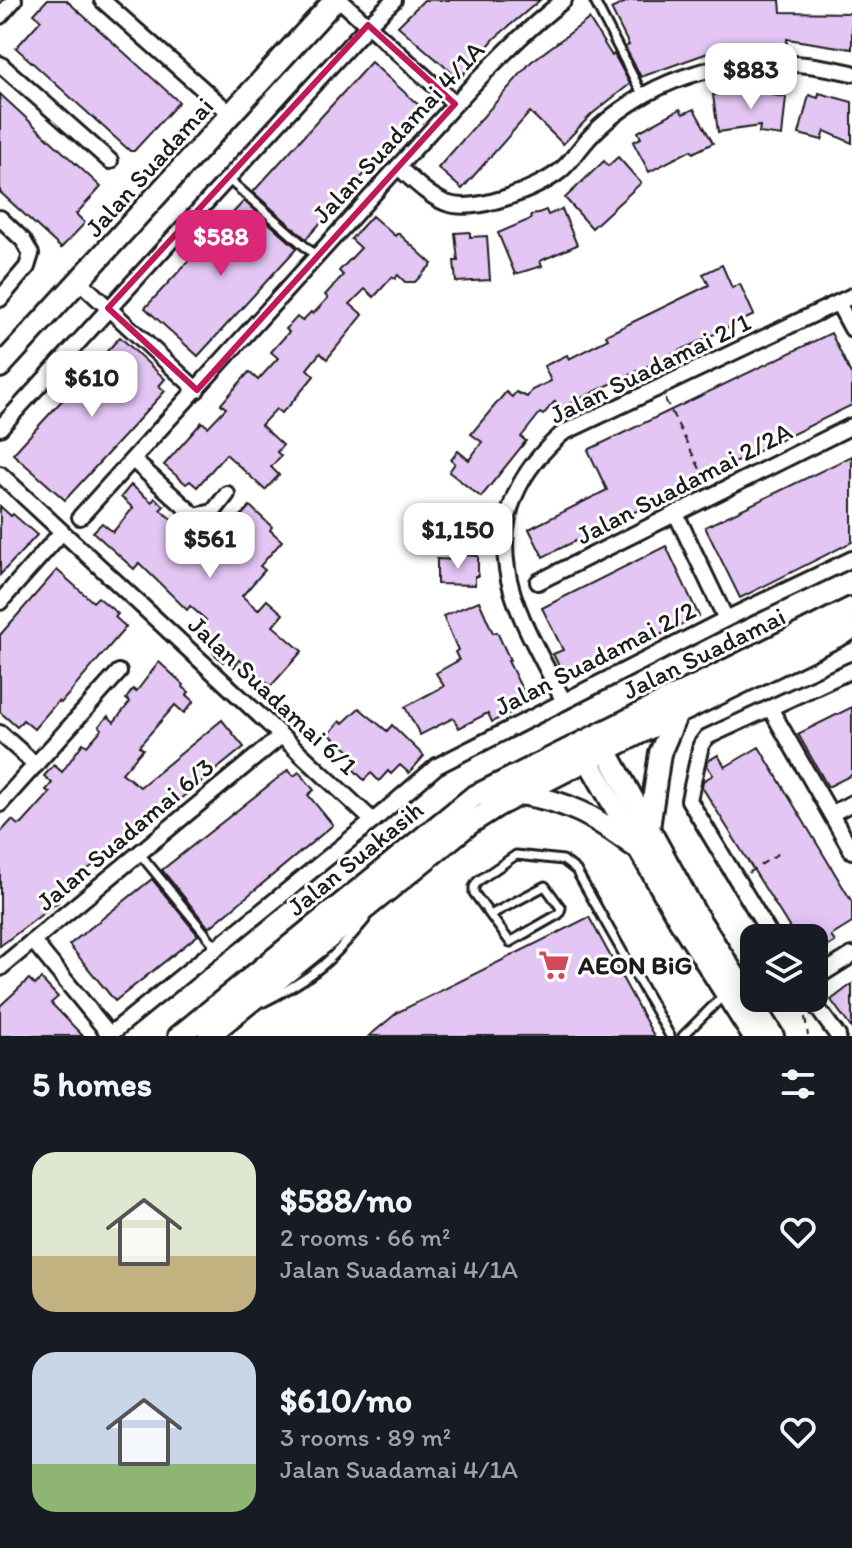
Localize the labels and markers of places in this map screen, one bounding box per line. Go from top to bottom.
pin: $883 [704,43,798,111]
pin: $588 [174,210,268,278]
pin: $610 [45,351,139,419]
pin: $1,150 [393,503,523,571]
pin: $561 [163,512,257,580]
supermarket icon: AEON BiG [537,948,571,982]
place label: AEON BiG [577,949,692,981]

